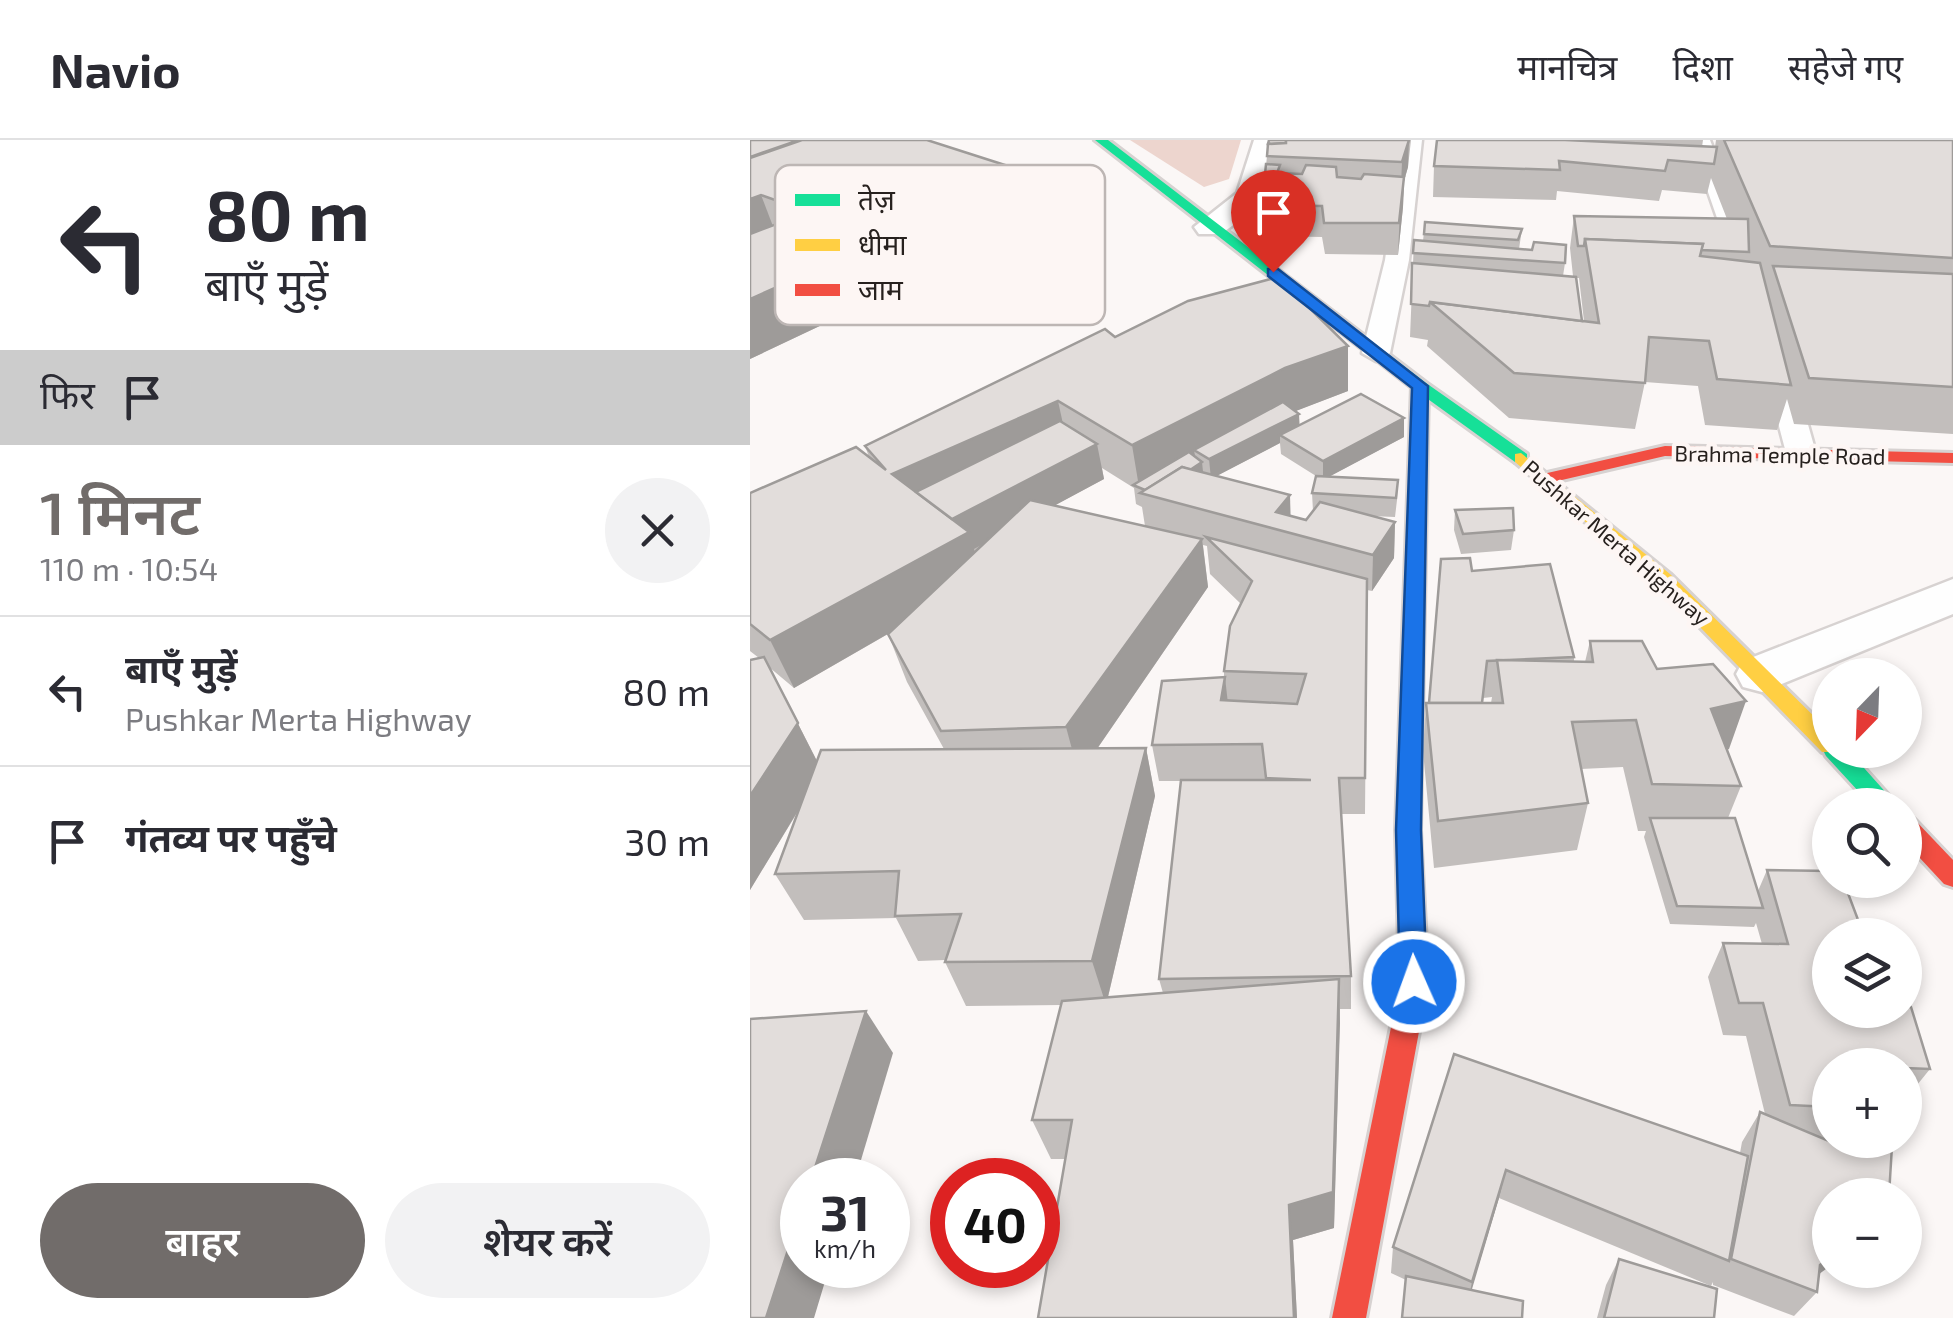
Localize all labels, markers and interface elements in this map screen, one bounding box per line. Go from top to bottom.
text: Navio [50,40,181,98]
text: मानचित्र [1517,45,1617,87]
text: दिशा [1672,45,1733,87]
text: सहेजे गए [1788,45,1903,87]
legend [775,165,1105,325]
pin [1231,170,1316,273]
text: 80 m [205,171,370,255]
icon: left [40,180,170,310]
text: तेज़ [858,182,896,216]
icon: arrive [1246,185,1301,240]
text: धीमा [858,227,907,261]
text: बाएँ मुड़ें [205,256,328,310]
text: जाम [858,272,904,306]
icon: arrive [115,370,170,425]
text: फिर [40,371,95,417]
street label: Brahma Temple Road [1674,439,1886,469]
street label: Pushkar Merta Highway [1519,454,1716,630]
text: 1 मिनट [40,475,200,547]
button: close [605,478,710,583]
text: 110 m · 10:54 [40,549,218,587]
text: बाएँ मुड़ें [125,645,237,691]
north arrow [1812,658,1922,768]
map controls [1812,658,1922,1288]
icon: left [40,664,95,719]
text: 80 m [622,668,710,714]
text: Pushkar Merta Highway [125,699,472,737]
button: search [1812,788,1922,898]
icon: arrive [40,814,95,869]
text: गंतव्य पर पहुँचे [125,814,337,860]
text: 30 m [624,818,710,864]
button: layers [1812,918,1922,1028]
position arrow [1362,930,1466,1034]
button: + [1812,1048,1922,1158]
speed limit sign: 40 [930,1158,1060,1288]
button: − [1812,1178,1922,1288]
text: 31 [820,1181,870,1241]
button: बाहर [40,1183,365,1298]
button: शेयर करें [385,1183,710,1298]
text: km/h [814,1233,876,1263]

